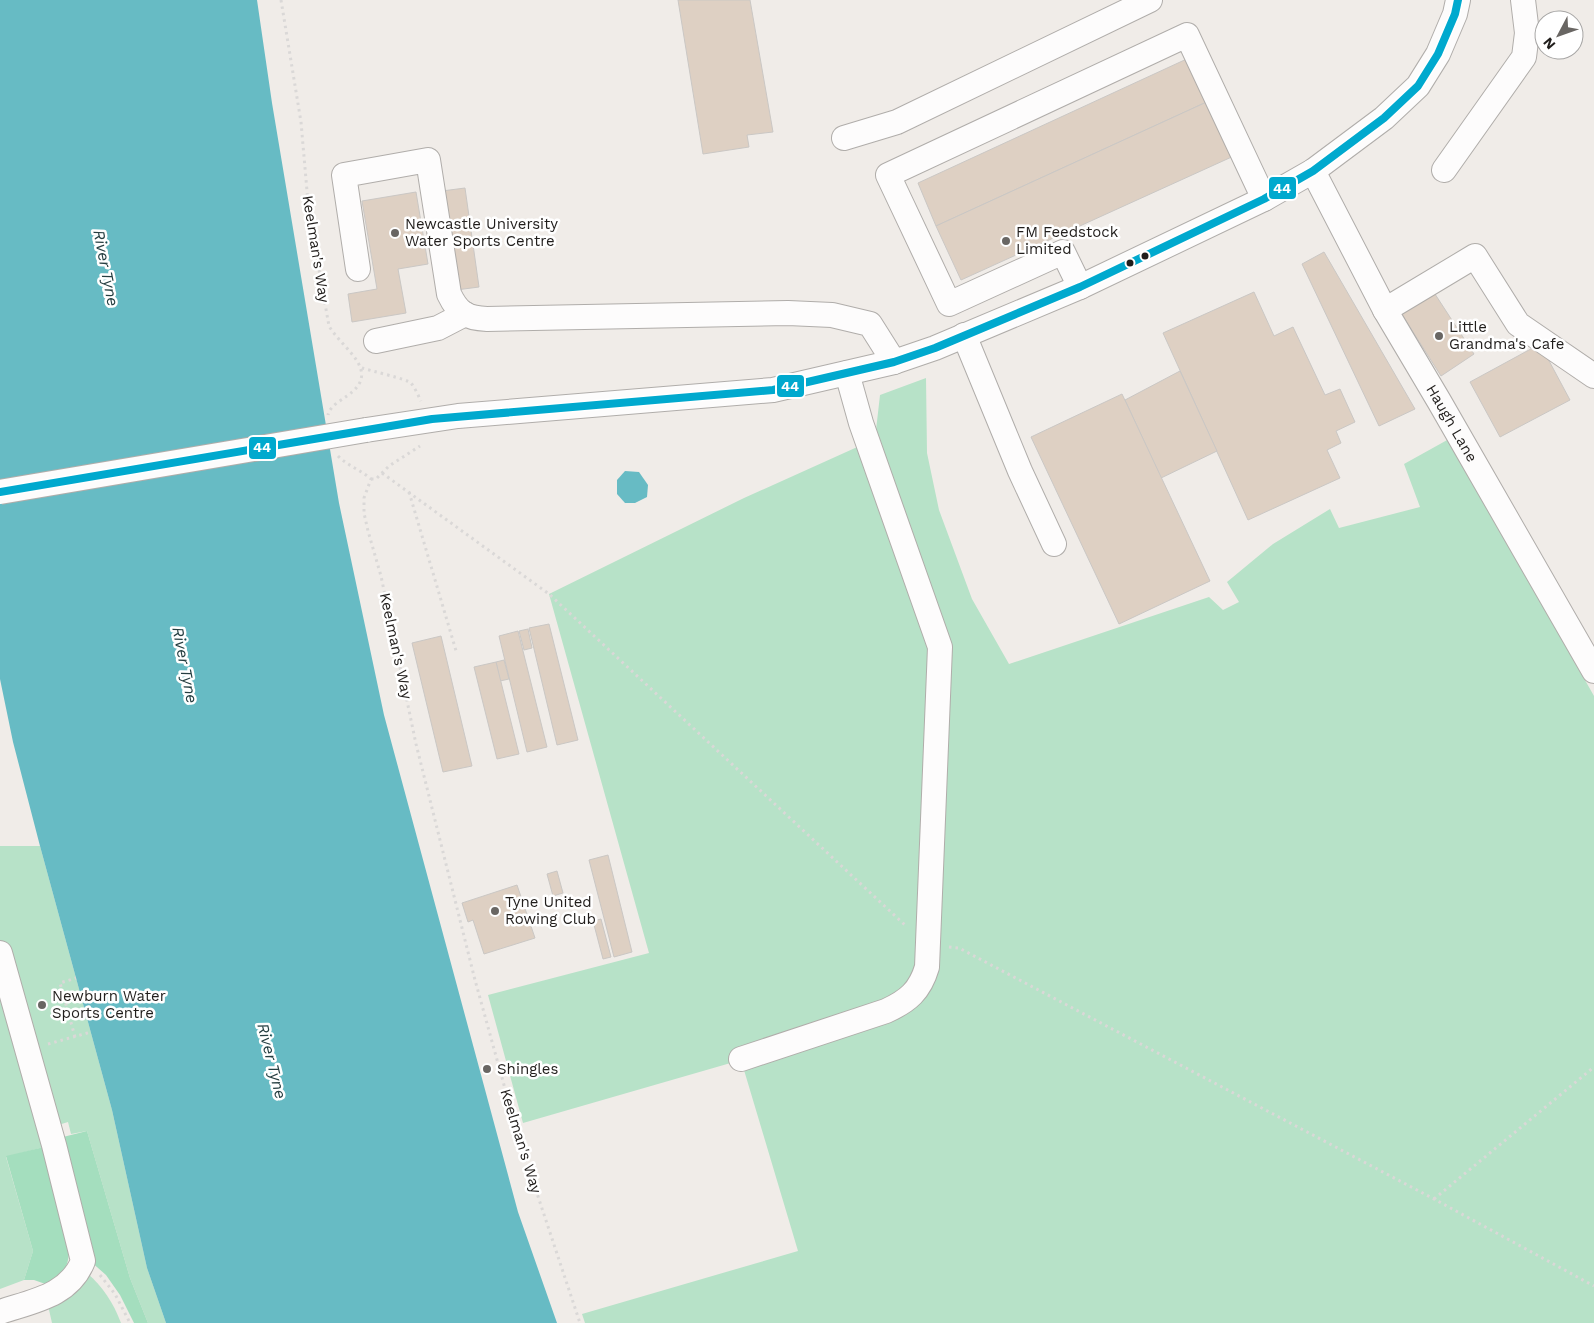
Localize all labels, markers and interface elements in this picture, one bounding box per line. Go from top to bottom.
north arrow [1534,10,1584,60]
text: N [1540,34,1559,53]
line badge: 44 [1268,176,1297,200]
text: 44 [1273,180,1291,196]
street label: Keelman's Way [299,194,333,304]
place label: Newcastle University Water Sports Centre [405,215,558,250]
place label: FM Feedstock Limited [1016,223,1119,258]
marker: Newcastle University Water Sports Centre [389,227,401,239]
water label: River Tyne [89,228,123,308]
marker: FM Feedstock Limited [1000,235,1012,247]
unlabelled marker [1140,251,1150,261]
unlabelled marker [1125,258,1135,268]
place label: Little Grandma's Cafe [1449,318,1564,353]
marker: Little Grandma's Cafe [1433,330,1445,342]
line badge: 44 [776,374,805,398]
text: 44 [781,378,799,394]
street label: Haugh Lane [1422,381,1481,465]
line badge: 44 [248,436,277,460]
text: 44 [253,439,271,455]
street label: Keelman's Way [376,591,416,701]
water label: River Tyne [168,625,202,705]
place label: Tyne United Rowing Club [505,893,596,928]
marker: Tyne United Rowing Club [489,905,501,917]
place label: Newburn Water Sports Centre [52,987,166,1022]
marker: Newburn Water Sports Centre [36,999,48,1011]
water label: River Tyne [253,1021,291,1101]
place label: Shingles [497,1060,558,1078]
marker: Shingles [481,1063,493,1075]
street label: Keelman's Way [497,1087,546,1196]

